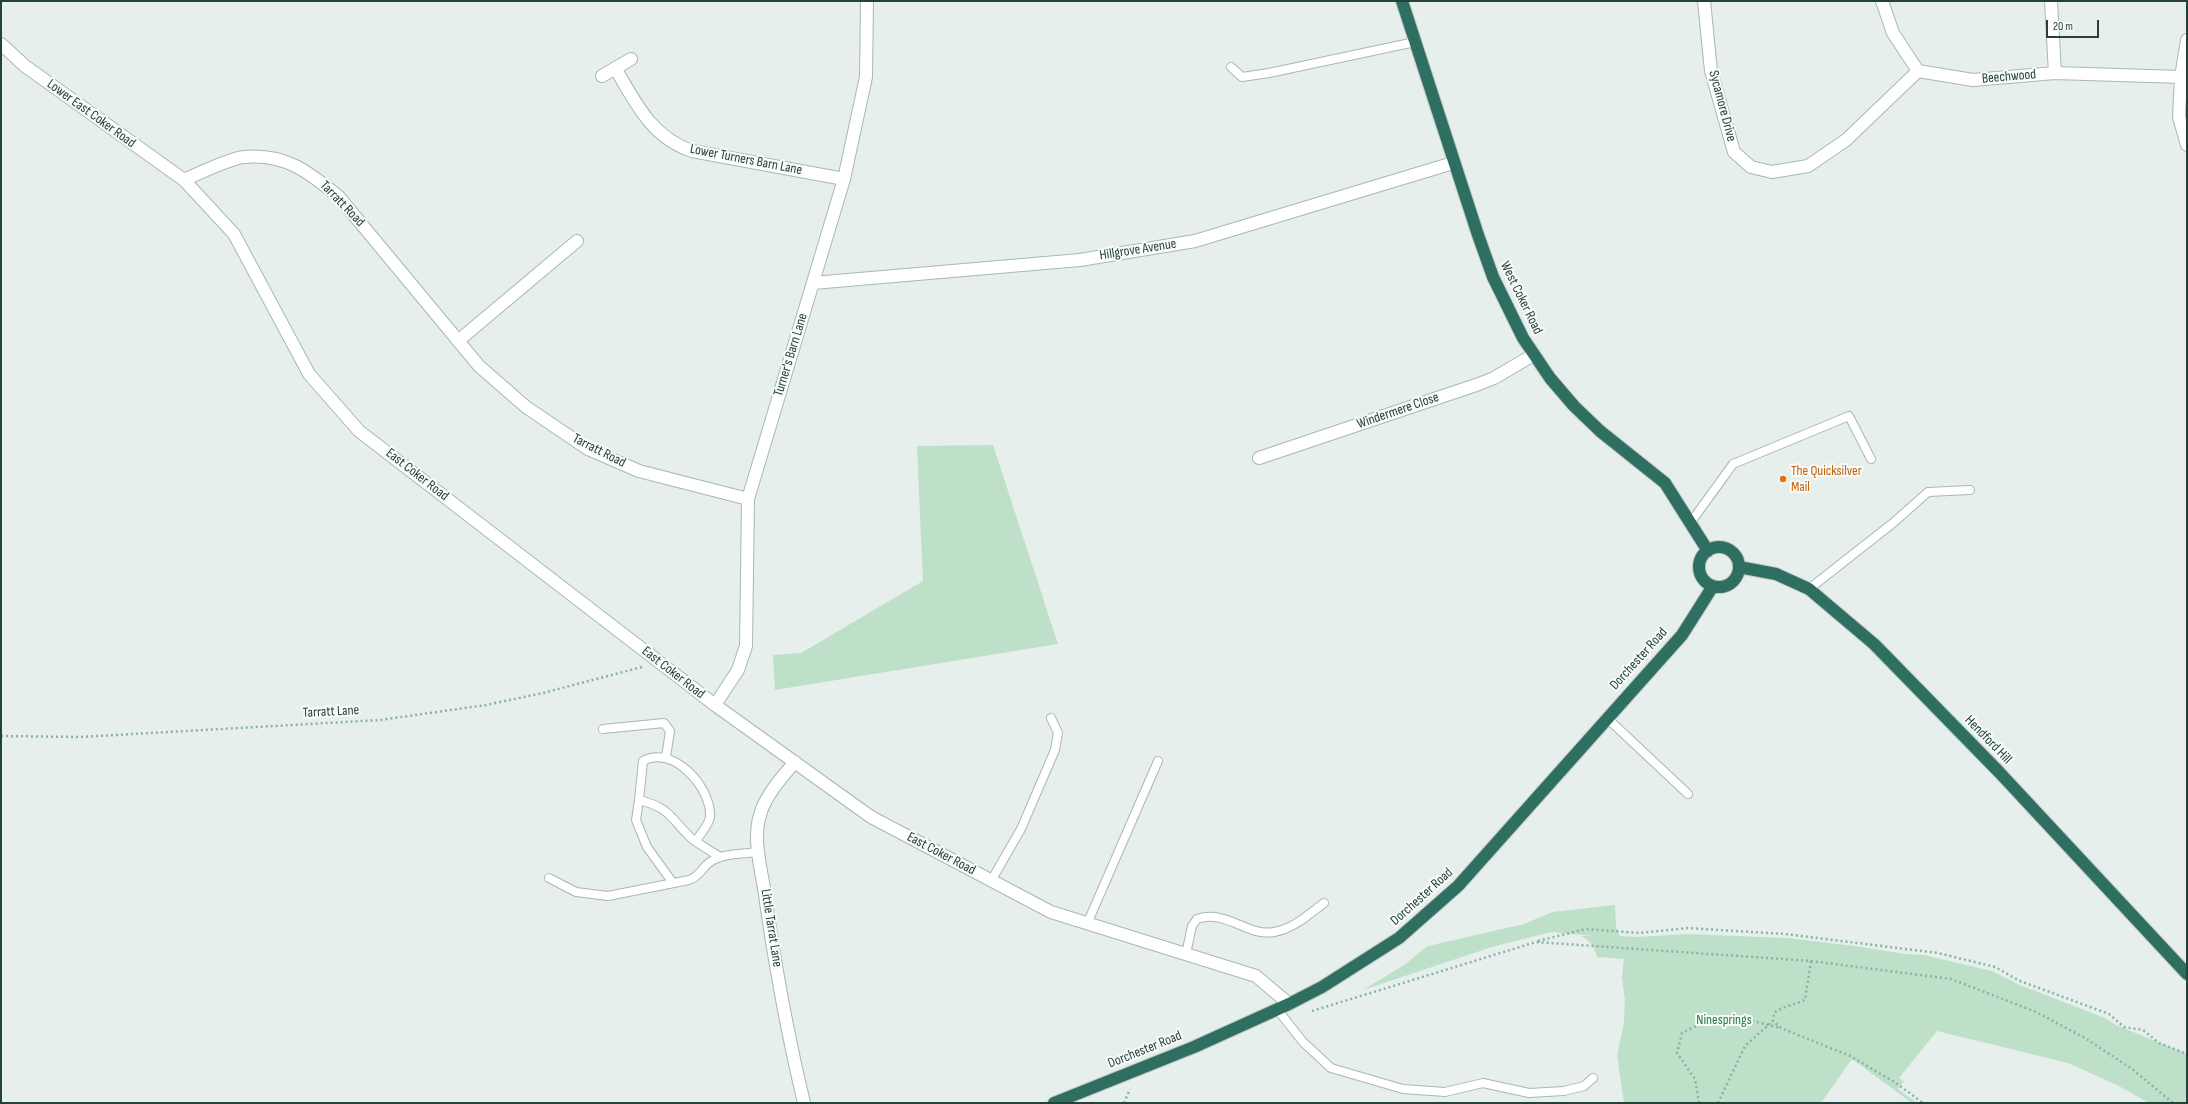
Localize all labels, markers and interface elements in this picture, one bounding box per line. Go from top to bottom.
scale bar [2048,12,2101,38]
text: 20 m [2053,19,2073,34]
street label: Beechwood [1981,66,2037,88]
street label: Sycamore Drive [1704,69,1740,143]
street label: Lower East Coker Road [43,76,139,152]
street label: Lower Turners Barn Lane [689,141,803,179]
street label: Tarratt Road [316,178,368,230]
street label: Hillgrove Avenue [1098,236,1178,264]
street label: West Coker Road [1496,259,1546,337]
street label: Turner's Barn Lane [770,312,812,398]
street label: Windermere Close [1355,389,1441,433]
street label: Tarratt Road [570,430,628,472]
street label: East Coker Road [382,445,452,505]
place label: The Quicksilver Mail [1791,463,1862,496]
marker: The Quicksilver Mail [1778,474,1788,484]
street label: Dorchester Road [1607,624,1671,694]
street label: East Coker Road [638,643,708,703]
street label: Tarratt Lane [302,702,360,722]
street label: Hendford Hill [1961,712,2015,768]
street label: East Coker Road [904,829,978,879]
street label: Dorchester Road [1387,865,1457,929]
street label: Little Tarrat Lane [757,888,785,968]
park label: Ninesprings [1696,1012,1752,1028]
street label: Dorchester Road [1106,1028,1184,1072]

